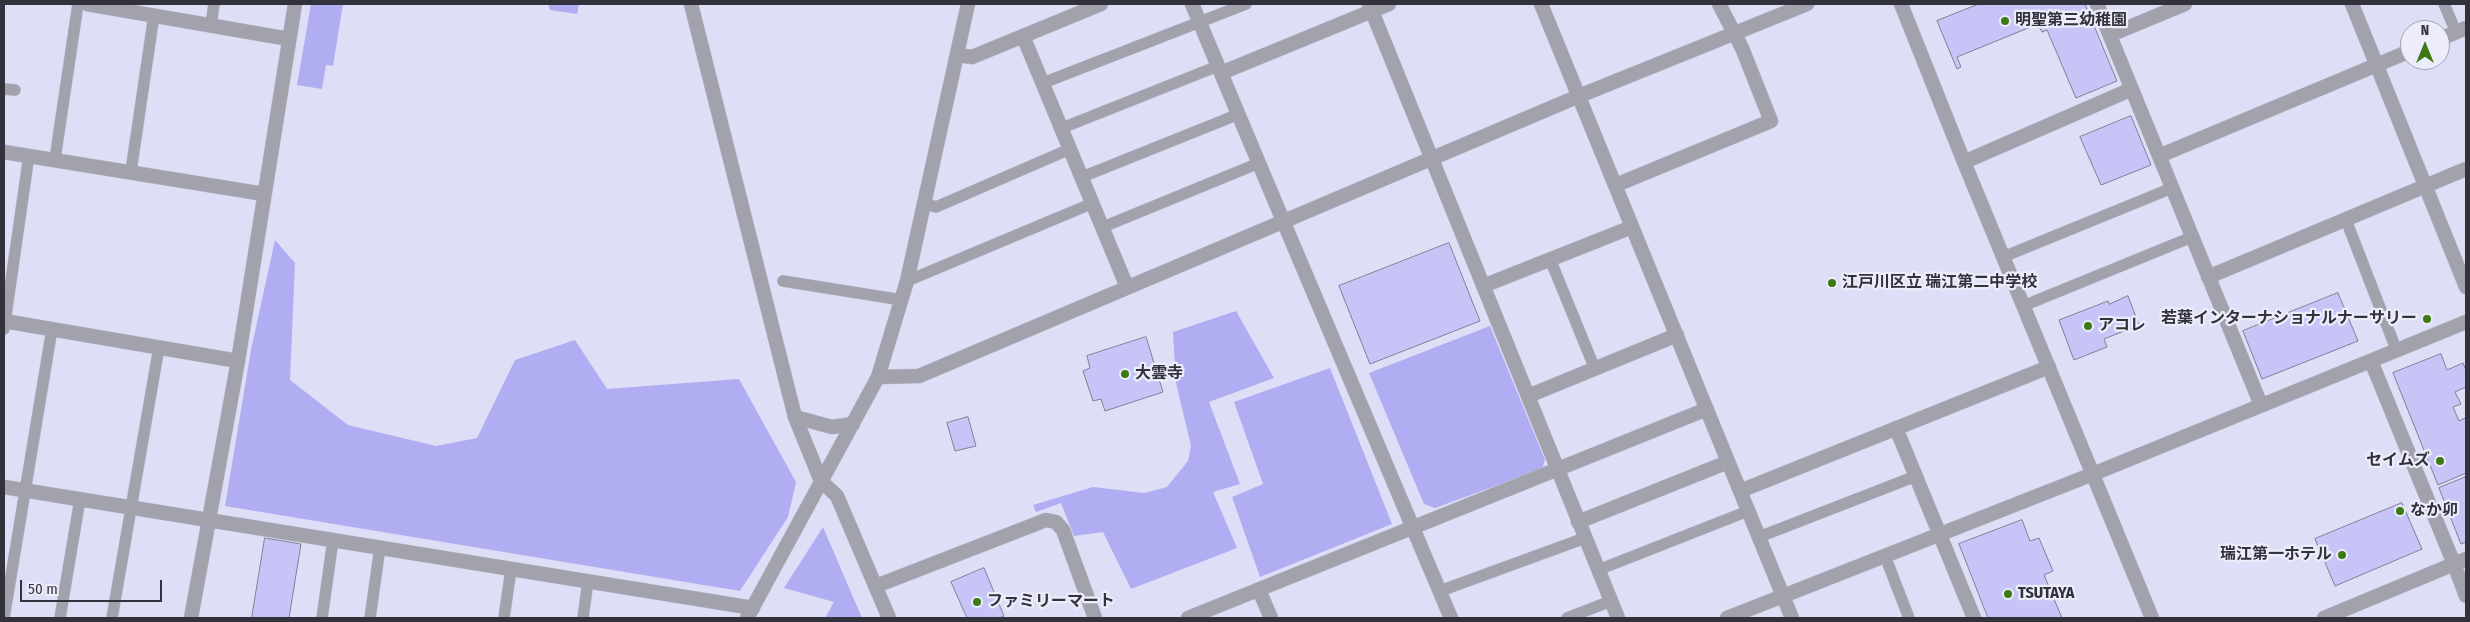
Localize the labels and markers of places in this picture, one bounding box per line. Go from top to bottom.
place label: 明聖第三幼稚園 [2015,11,2127,31]
marker: 明聖第三幼稚園 [1999,15,2011,27]
place label: 江戸川区立 瑞江第二中学校 [1842,273,2037,293]
marker: 江戸川区立 瑞江第二中学校 [1826,277,1838,289]
place label: 若葉インターナショナルナーサリー [2161,309,2417,329]
marker: 若葉インターナショナルナーサリー [2421,313,2433,325]
place label: アコレ [2098,316,2146,336]
marker: アコレ [2082,320,2094,332]
place label: 大雲寺 [1135,364,1183,384]
marker: 大雲寺 [1119,368,1131,380]
place label: セイムズ [2366,451,2430,471]
marker: セイムズ [2434,455,2446,467]
place label: なか卯 [2410,501,2458,521]
marker: なか卯 [2394,505,2406,517]
place label: 瑞江第一ホテル [2220,545,2332,565]
marker: 瑞江第一ホテル [2336,549,2348,561]
place label: TSUTAYA [2018,584,2075,604]
marker: TSUTAYA [2002,588,2014,600]
place label: ファミリーマート [987,592,1115,612]
marker: ファミリーマート [971,596,983,608]

